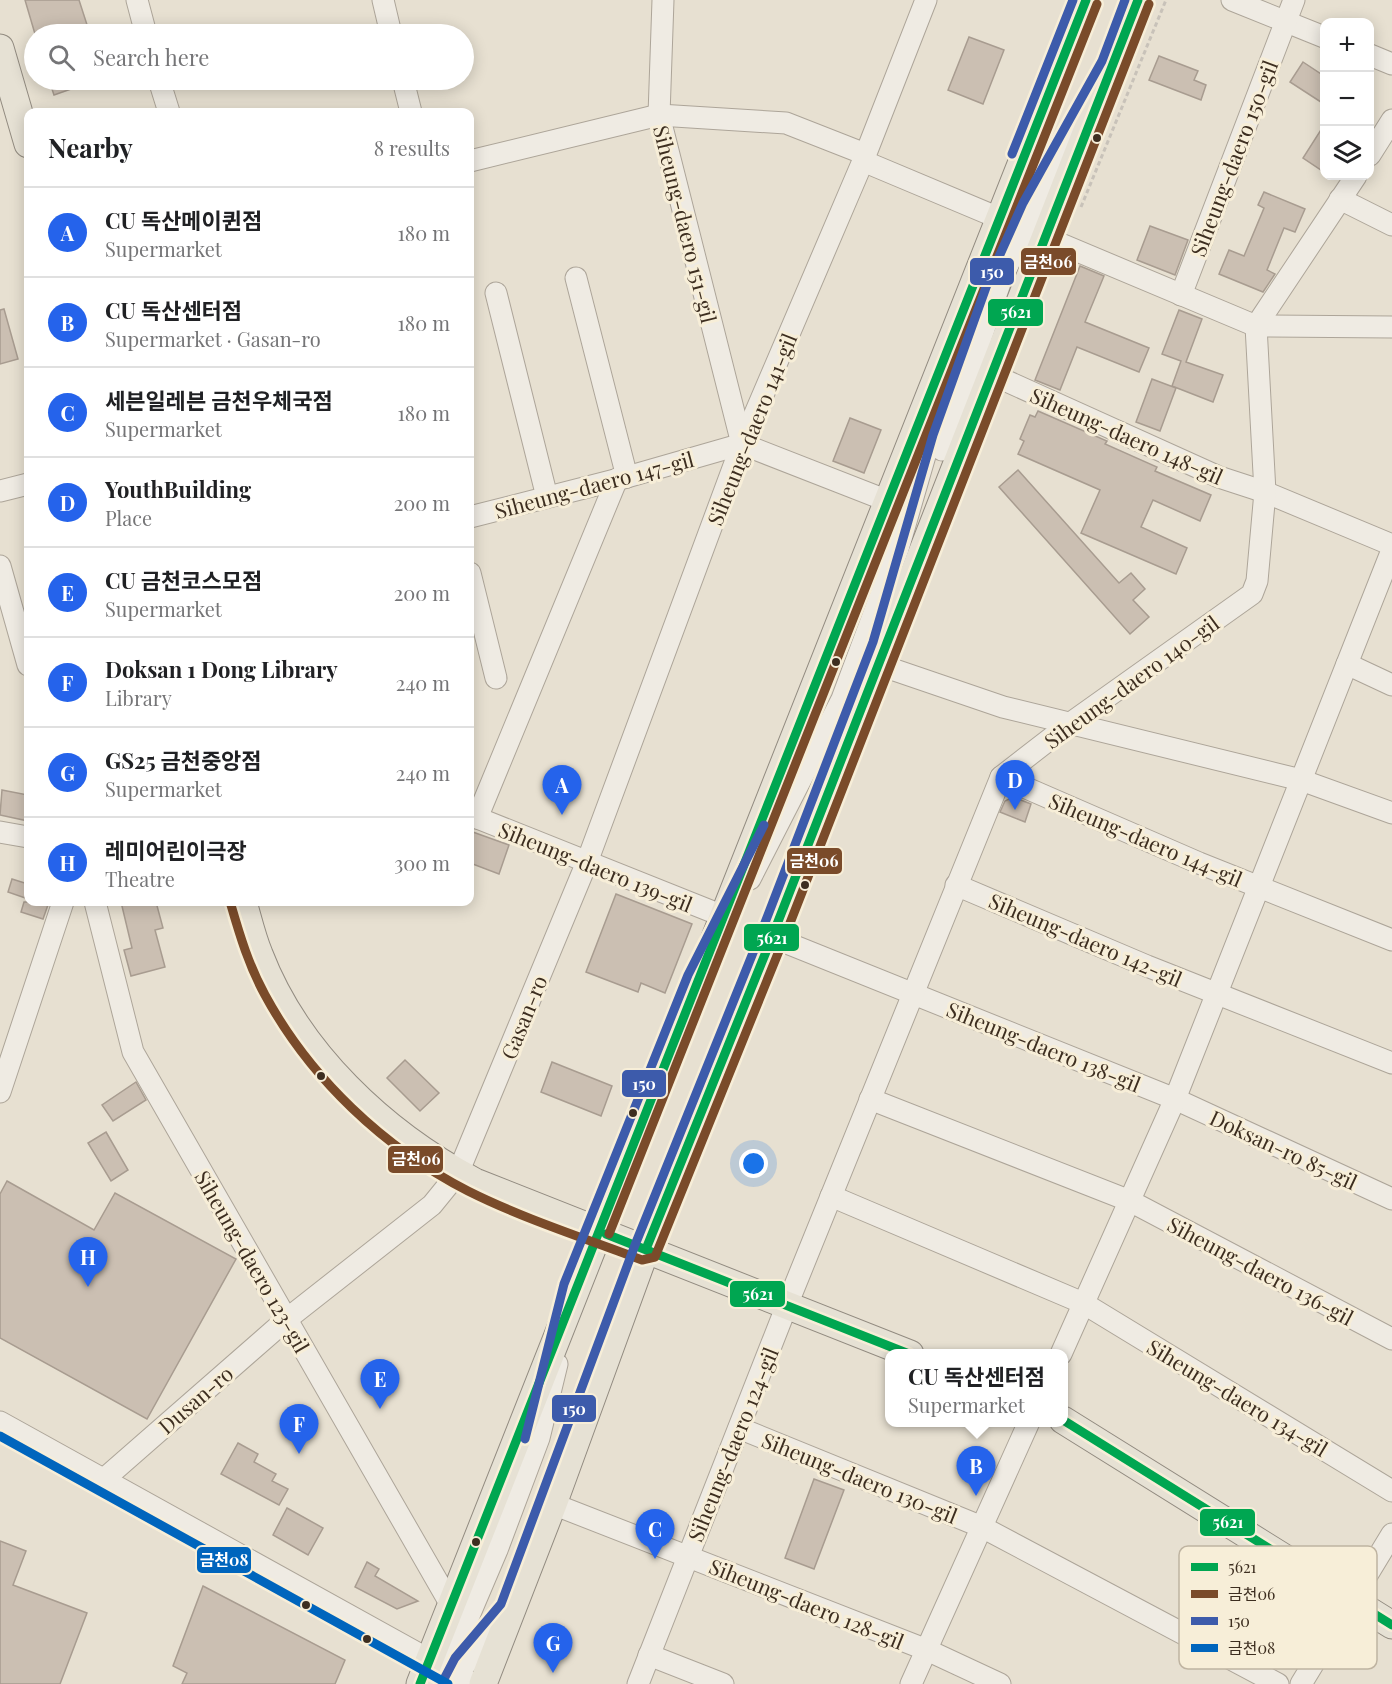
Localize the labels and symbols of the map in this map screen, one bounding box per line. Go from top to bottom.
street label: Siheung-daero 150-gil [1183,56,1283,260]
street label: Siheung-daero 151-gil [648,122,724,326]
unlabelled marker [1091,132,1103,144]
line badge: 금천06 [1020,247,1077,276]
text: 금천06 [1024,251,1072,272]
line badge: 150 [969,257,1015,286]
text: 150 [980,261,1004,282]
line badge: 5621 [987,298,1044,327]
text: 5621 [1001,301,1031,322]
street label: Siheung-daero 141-gil [700,329,802,529]
street label: Siheung-daero 148-gil [1026,380,1228,490]
street label: Siheung-daero 147-gil [491,444,697,524]
street label: Siheung-daero 140-gil [1038,608,1224,754]
unlabelled marker [830,656,842,668]
pin: D [996,760,1034,810]
pin: A [542,766,582,815]
street label: Siheung-daero 144-gil [1045,786,1247,892]
street label: Siheung-daero 139-gil [495,814,697,918]
line badge: 금천06 [786,847,843,875]
text: 금천06 [790,850,838,871]
unlabelled marker [799,879,811,891]
street label: Siheung-daero 142-gil [985,886,1187,992]
line badge: 5621 [743,923,800,952]
text: 5621 [757,927,787,948]
street label: Gasan-ro [494,971,552,1063]
street label: Siheung-daero 138-gil [943,994,1145,1098]
line badge: 150 [621,1069,667,1098]
unlabelled marker [315,1070,327,1082]
text: 150 [632,1073,656,1094]
street label: Doksan-ro 85-gil [1206,1103,1362,1195]
unlabelled marker [627,1107,639,1119]
line badge: 금천06 [387,1145,444,1174]
text: 금천06 [392,1148,440,1169]
your location [739,1149,768,1178]
street label: Siheung-daero 123-gil [189,1165,317,1357]
street label: Siheung-daero 136-gil [1163,1209,1359,1331]
pin: H [68,1238,107,1287]
line badge: 5621 [729,1280,786,1308]
text: 5621 [743,1283,773,1304]
street label: Siheung-daero 134-gil [1142,1332,1334,1462]
street label: Siheung-daero 124-gil [680,1343,784,1545]
street label: Dusan-ro [152,1359,238,1439]
pin: E [360,1360,400,1409]
line badge: 150 [551,1394,597,1423]
text: 150 [562,1398,586,1419]
pin: F [280,1404,318,1454]
street label: Siheung-daero 130-gil [758,1425,962,1529]
pin: B [956,1446,996,1496]
line badge: 5621 [1199,1508,1256,1537]
pin: C [636,1510,674,1559]
text: 5621 [1213,1511,1243,1532]
unlabelled marker [470,1536,482,1548]
line badge: 금천08 [196,1546,252,1574]
legend [1179,1546,1377,1669]
text: 금천08 [200,1549,248,1570]
street label: Siheung-daero 128-gil [705,1551,909,1655]
text: 5621 [1228,1556,1257,1577]
text: 금천06 [1228,1583,1275,1604]
unlabelled marker [300,1599,312,1611]
text: 150 [1228,1610,1250,1631]
pin: G [534,1624,572,1673]
unlabelled marker [361,1633,373,1645]
text: 금천08 [1228,1637,1275,1658]

